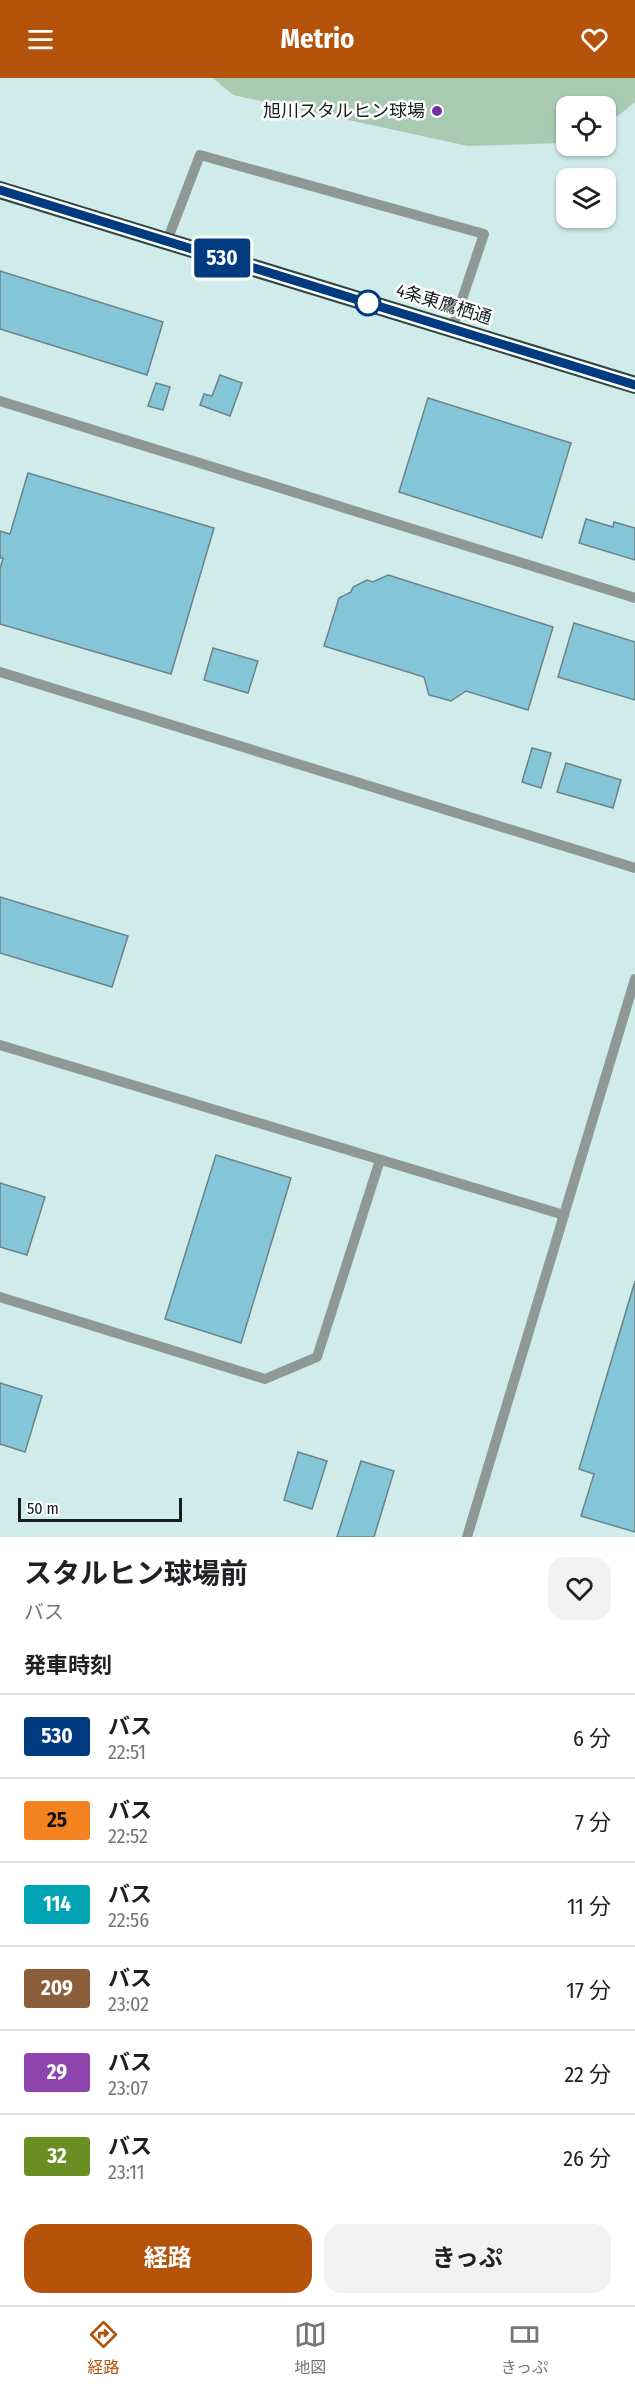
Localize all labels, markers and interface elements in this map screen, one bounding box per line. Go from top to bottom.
icon: menu [24,23,57,56]
text: Metrio [281,23,354,55]
icon: heart [578,23,611,56]
map controls [556,96,616,228]
button: locate [556,96,616,156]
place label: 旭川スタルヒン球場 [263,100,425,122]
marker: 旭川スタルヒン球場 [430,104,444,118]
button: layers [556,168,616,228]
line badge: 530 [188,238,256,278]
text: 530 [206,245,238,271]
street label: 4条東鷹栖通 [394,279,494,329]
unlabelled marker [355,290,381,316]
scale bar [18,1495,182,1522]
text: 50 m [27,1499,59,1518]
text: スタルヒン球場前 [24,1557,248,1590]
button: heart [548,1557,611,1620]
text: バス [24,1600,64,1624]
text: 発車時刻 [24,1652,112,1679]
text: バス [108,1713,152,1740]
text: 530 [41,1723,73,1749]
text: 6 分 [573,1725,611,1752]
text: 22:51 [108,1740,146,1764]
text: バス [108,1797,152,1824]
text: 25 [47,1807,67,1833]
text: 7 分 [575,1809,611,1836]
text: 22:52 [108,1824,148,1848]
text: バス [108,1881,152,1908]
text: 114 [43,1891,71,1917]
text: 11 分 [567,1893,611,1920]
text: 22:56 [108,1908,149,1932]
text: バス [108,1965,152,1992]
text: 209 [41,1975,73,2001]
text: 17 分 [566,1977,611,2004]
text: 23:02 [108,1992,149,2016]
text: バス [108,2049,152,2076]
text: 29 [47,2059,67,2085]
text: 22 分 [564,2061,611,2088]
text: 23:07 [108,2076,148,2100]
text: バス [108,2133,152,2160]
text: 32 [47,2143,67,2169]
text: 26 分 [563,2145,611,2172]
text: 23:11 [108,2160,145,2184]
button: 経路 [24,2224,312,2293]
button: きっぷ [324,2224,611,2293]
tab: 経路 [87,2318,120,2378]
tab: 地図 [294,2318,327,2378]
tab: きっぷ [501,2318,548,2378]

